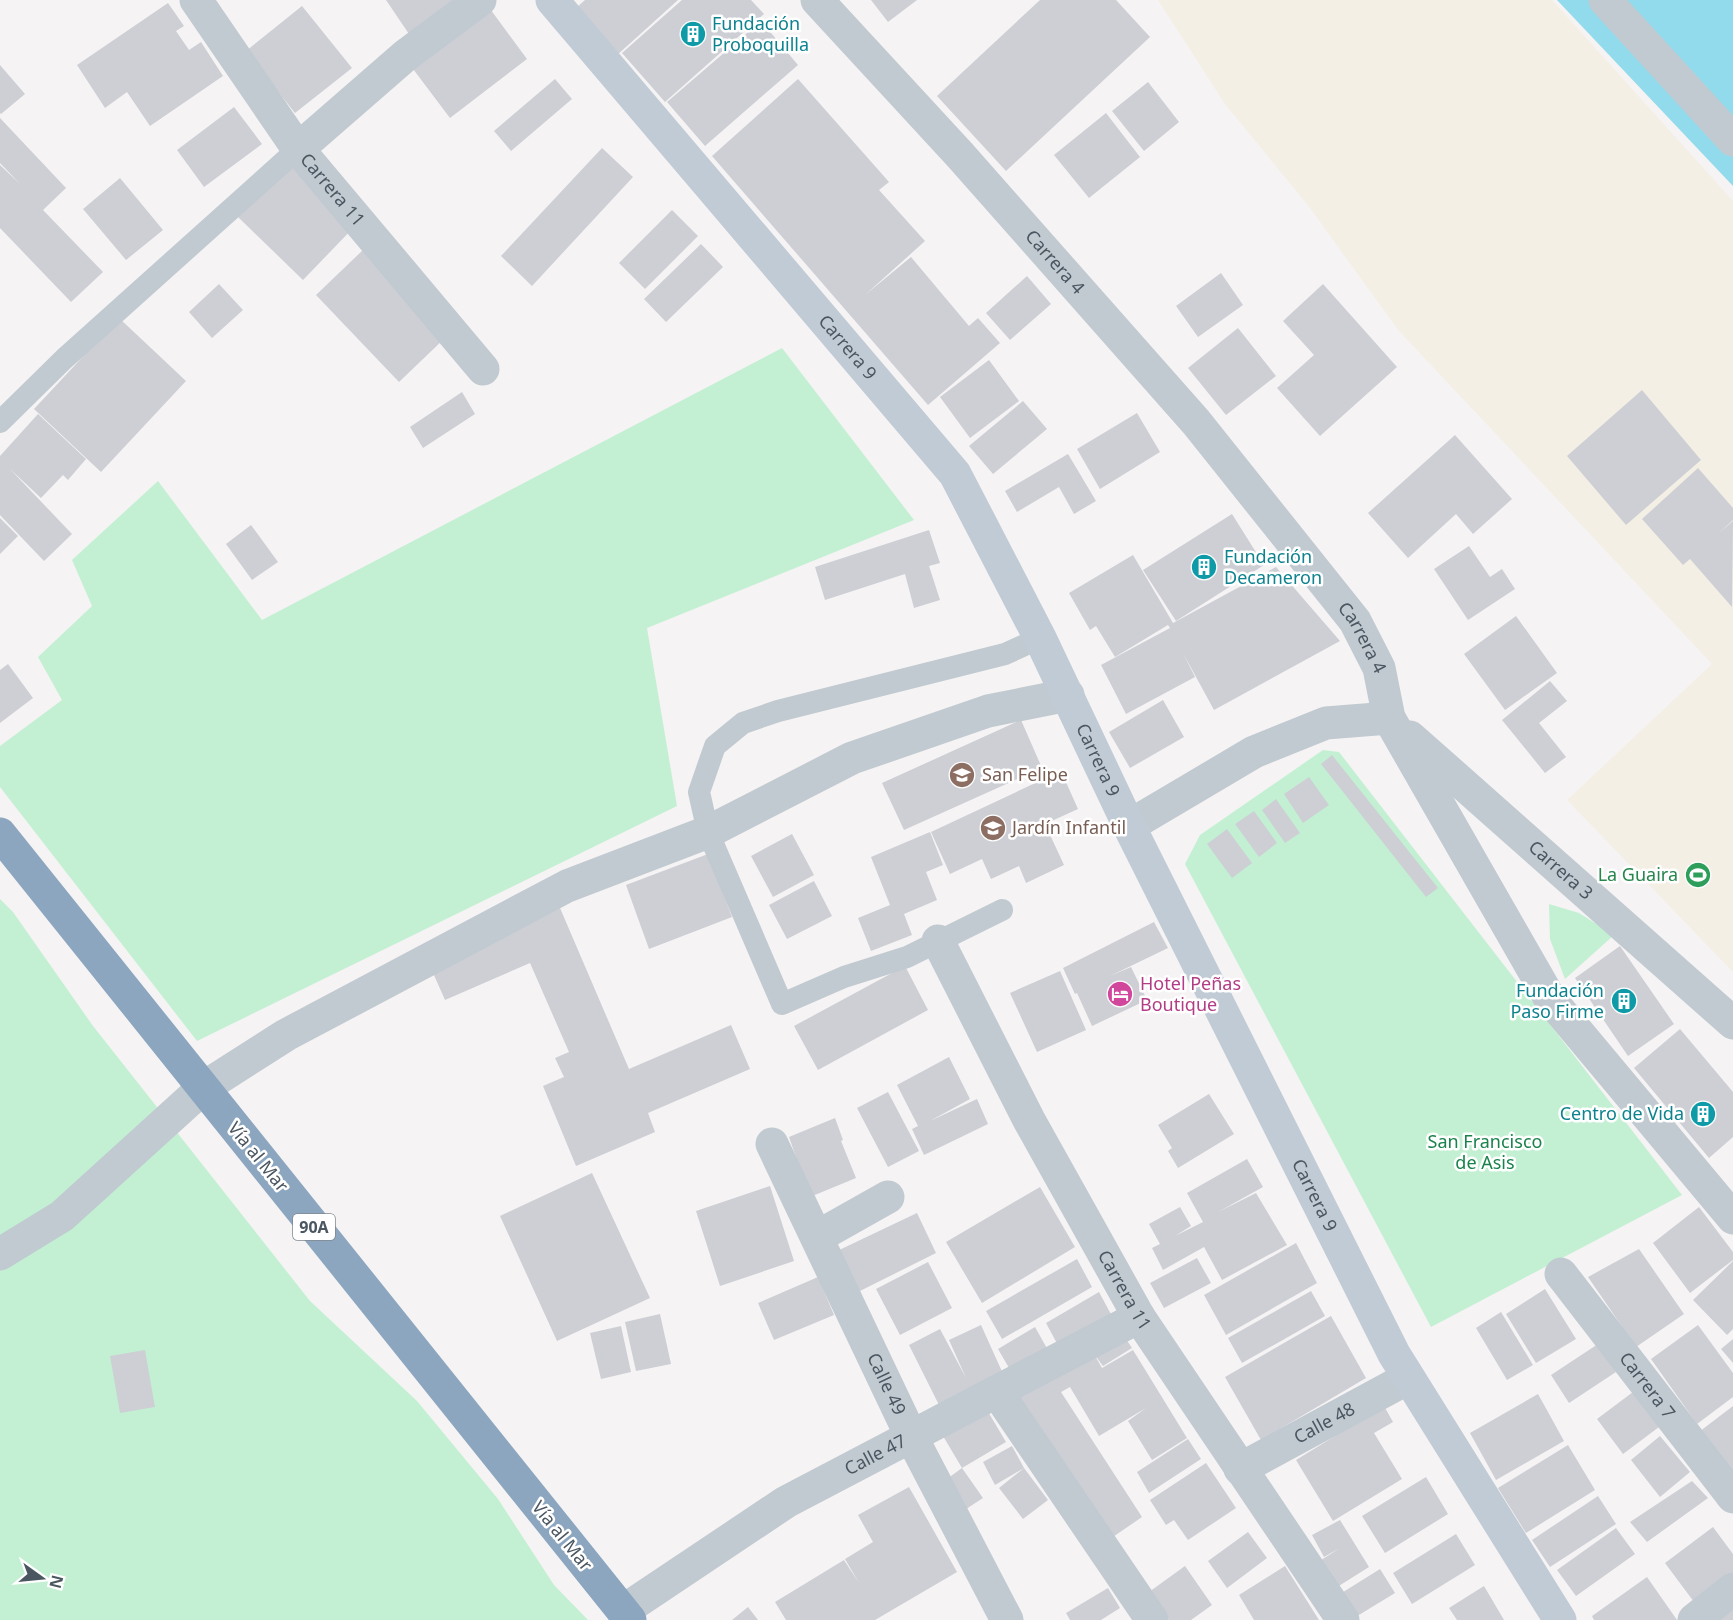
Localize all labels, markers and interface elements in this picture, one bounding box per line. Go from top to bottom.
place label: Fundación Proboquilla [712,11,809,56]
building icon: Fundación Proboquilla [678,19,708,49]
street label: Carrera 11 [295,148,371,231]
street label: Carrera 4 [1021,224,1090,299]
street label: Carrera 9 [814,309,883,384]
place label: Fundación Decameron [1224,544,1322,589]
building icon: Fundación Decameron [1189,552,1219,582]
street label: Carrera 4 [1333,596,1393,677]
street label: Carrera 9 [1071,719,1126,800]
school or university icon: San Felipe [947,760,977,790]
place label: San Felipe [982,762,1068,786]
school or university icon: Jardín Infantil [978,813,1008,843]
place label: Jardín Infantil [1010,815,1126,839]
street label: Carrera 3 [1524,835,1598,904]
sports icon: La Guaira [1683,860,1713,890]
place label: La Guaira [1598,862,1678,886]
place label: Hotel Peñas Boutique [1140,971,1241,1016]
place label: Fundación Paso Firme [1510,978,1604,1023]
hotel icon: Hotel Peñas Boutique [1105,979,1135,1009]
building icon: Fundación Paso Firme [1609,986,1639,1016]
building icon: Centro de Vida [1688,1099,1718,1129]
place label: Centro de Vida [1560,1101,1684,1125]
street label: Vía al Mar [223,1116,295,1197]
park label: San Francisco de Asis [1428,1129,1542,1174]
street label: Carrera 9 [1287,1154,1344,1235]
road number: 90A [293,1214,335,1240]
street label: Carrera 11 [1093,1245,1158,1335]
street label: Carrera 7 [1614,1347,1681,1423]
street label: Calle 49 [862,1349,912,1419]
street label: Calle 48 [1289,1396,1359,1449]
street label: Calle 47 [840,1428,910,1480]
street label: Vía al Mar [527,1495,599,1576]
north arrow [12,1548,72,1608]
text: N [44,1573,69,1591]

